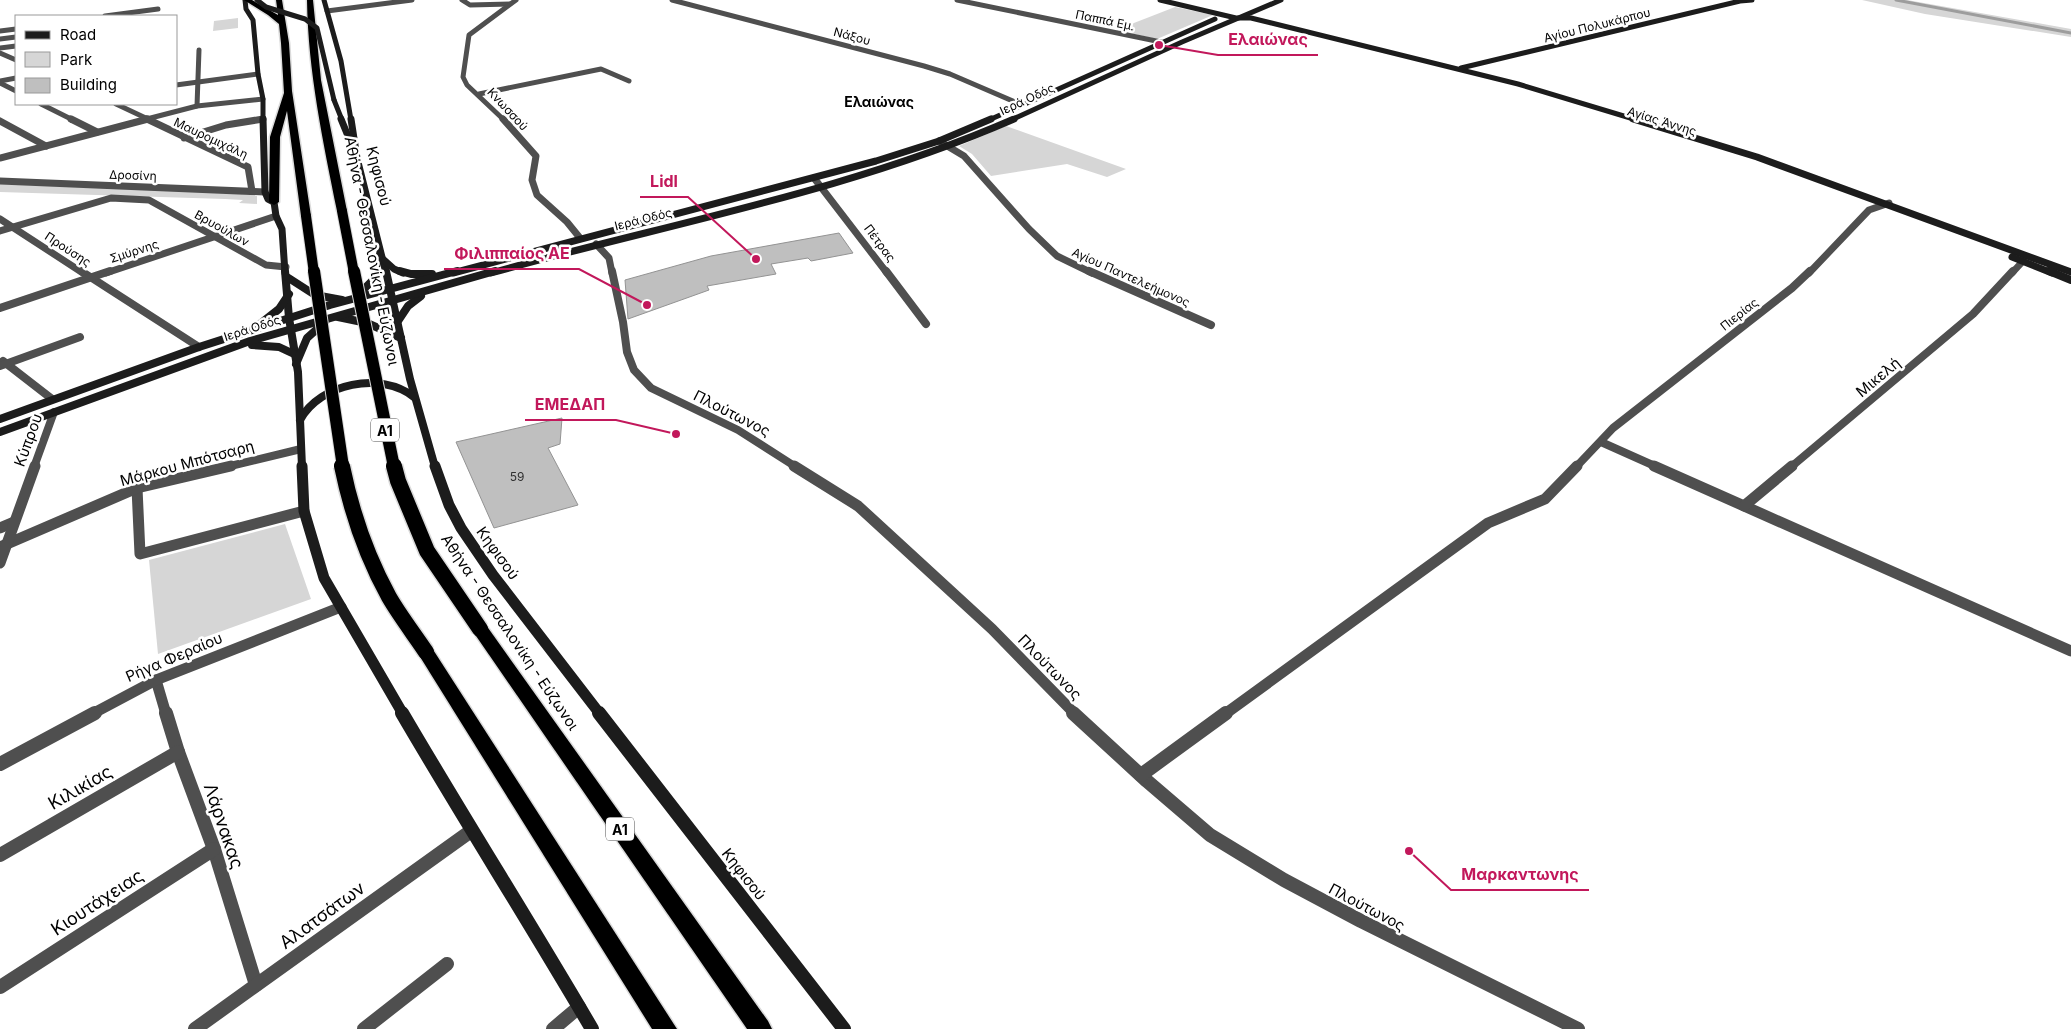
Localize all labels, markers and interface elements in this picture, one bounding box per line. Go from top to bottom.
street label: Αγίου Πολυκάρπου [1542,4,1652,46]
street label: Παππά Εμ. [1074,6,1136,34]
legend [15,15,178,105]
street label: Νάξου [832,24,872,48]
callout: Ελαιώνας [1218,24,1318,55]
text: Road [60,25,96,44]
text: Ελαιώνας [1228,29,1308,49]
text: Park [60,50,93,69]
text: Building [60,75,117,94]
street label: Ιερά Οδός [997,80,1057,118]
street label: Κνωσσού [484,84,532,134]
district label: Ελαιώνας [844,93,914,110]
street label: Αγίας Άννης [1626,103,1698,139]
street label: Μαυρομιχάλη [171,114,251,162]
street label: Αθήνα - Θεσσαλονίκη - Εύζωνοι [340,135,404,367]
street label: Κηφισού [362,144,396,208]
callout: Lidl [640,166,688,197]
street label: Δροσίνη [109,167,157,183]
text: Lidl [650,171,678,191]
street label: Ιερά Οδός [613,205,673,233]
street label: Βρυούλων [192,207,252,249]
street label: Πέτρας [861,221,899,265]
street label: Προύσης [42,229,94,270]
street label: Σμύρνης [108,236,160,266]
callout: Φιλιππαίος ΑΕ [444,238,579,269]
text: Φιλιππαίος ΑΕ [454,243,570,263]
street label: Αγίου Παντελεήμονος [1070,244,1192,310]
street label: Πιερίας [1717,294,1761,333]
street label: Ιερά Οδός [222,312,282,344]
street label: Μικελή [1852,353,1904,401]
street label: Πλούτωνος [690,386,774,440]
callout: ΕΜΕΔΑΠ [525,389,616,420]
text: ΕΜΕΔΑΠ [535,394,605,414]
street label: Κύπρου [10,411,46,469]
road number: Α1 [371,418,399,442]
street label: Μάρκου Μπότσαρη [118,436,256,490]
house number: 59 [510,469,524,484]
street label: Κηφισού [472,523,524,583]
street label: Αθήνα - Θεσσαλονίκη - Εύζωνοι [437,530,583,734]
street label: Ρήγα Φεραίου [123,628,225,686]
street label: Πλούτωνος [1014,630,1086,704]
street label: Κιλικίας [44,760,116,814]
street label: Λάρνακας [200,781,248,871]
road number: Α1 [606,818,634,841]
street label: Κηφισού [718,844,770,904]
callout: Μαρκαντωνης [1451,859,1589,890]
street label: Κιουτάχειας [47,864,147,940]
text: Μαρκαντωνης [1461,864,1579,884]
street label: Αλατσάτων [275,877,369,953]
street label: Πλούτωνος [1326,879,1408,935]

